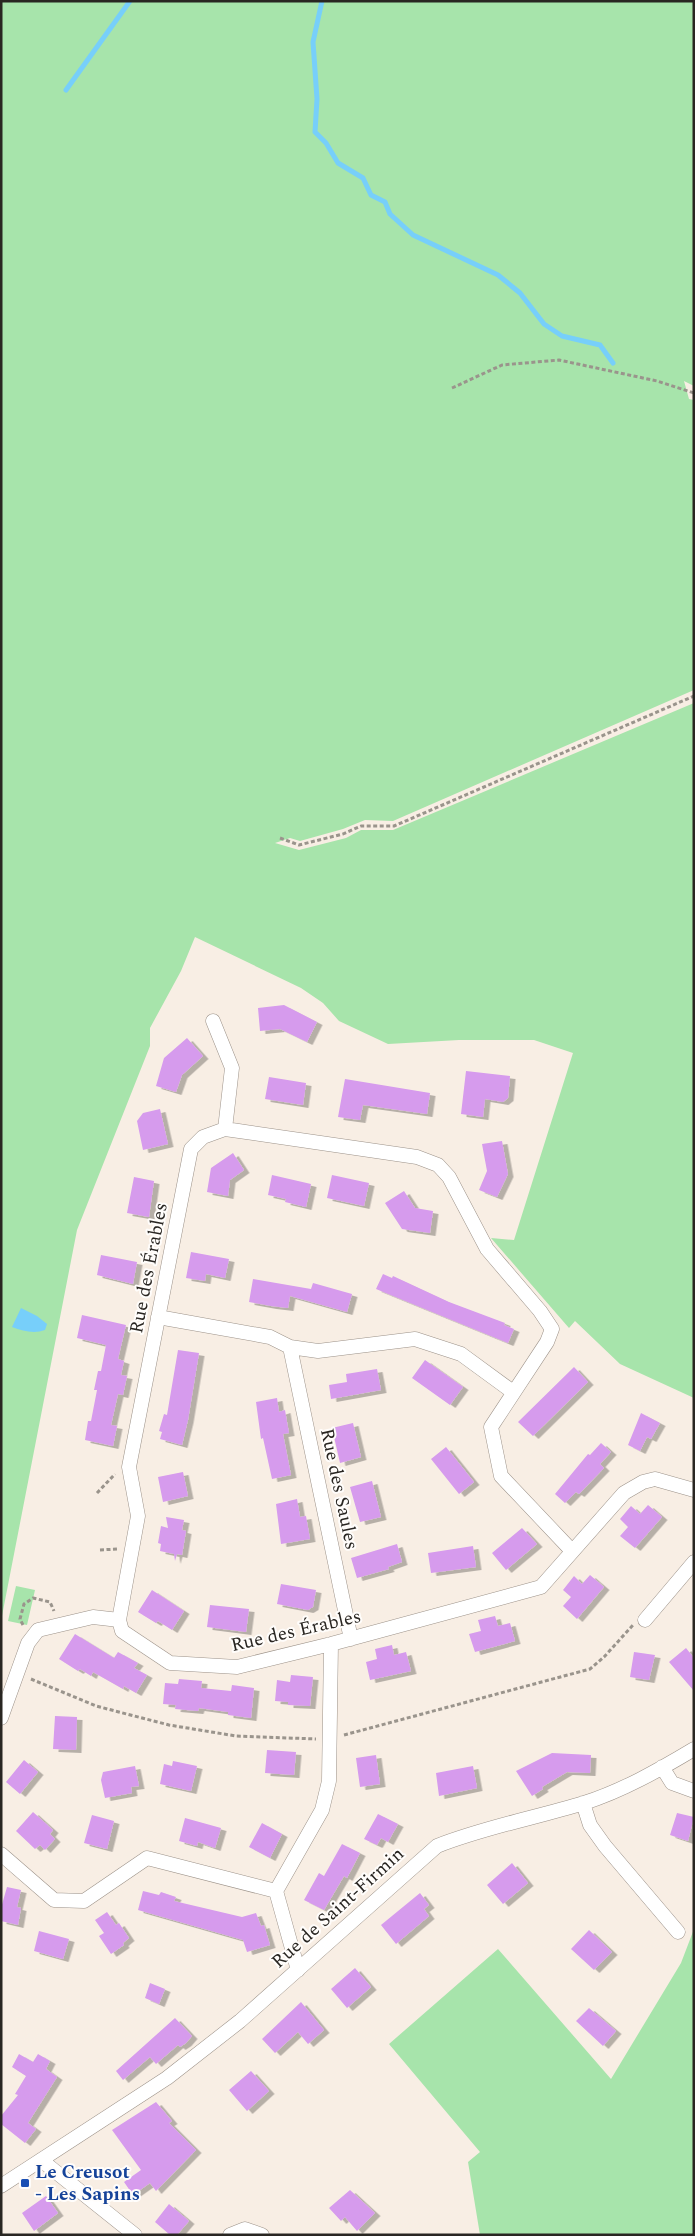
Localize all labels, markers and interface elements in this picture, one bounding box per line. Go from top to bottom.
street label: Rue des Érables [122,1200,176,1336]
street label: Rue des Saules [312,1426,366,1552]
street label: Rue des Érables [228,1602,364,1660]
street label: Rue de Saint-Firmin [265,1840,411,1976]
place label: Le Creusot - Les Sapins [35,2158,140,2209]
marker: Le Creusot - Les Sapins [19,2177,31,2189]

